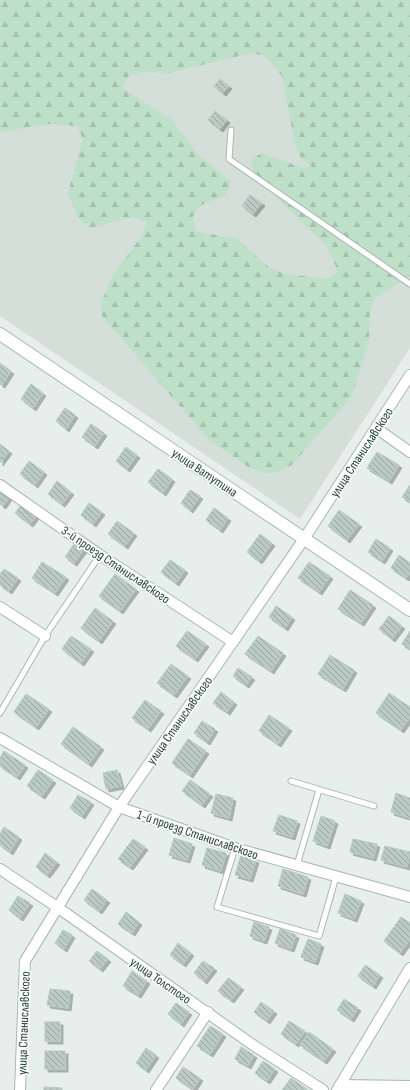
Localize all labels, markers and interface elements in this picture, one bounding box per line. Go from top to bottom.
street label: улица Станиславского [327,405,397,500]
street label: улица Ватутина [169,445,240,501]
street label: 3-й проезд Станиславского [58,522,173,607]
street label: улица Станиславского [143,673,216,768]
street label: 1-й проезд Станиславского [135,807,260,863]
street label: улица Толстого [127,954,194,1008]
street label: улица Станиславского [14,971,34,1075]

